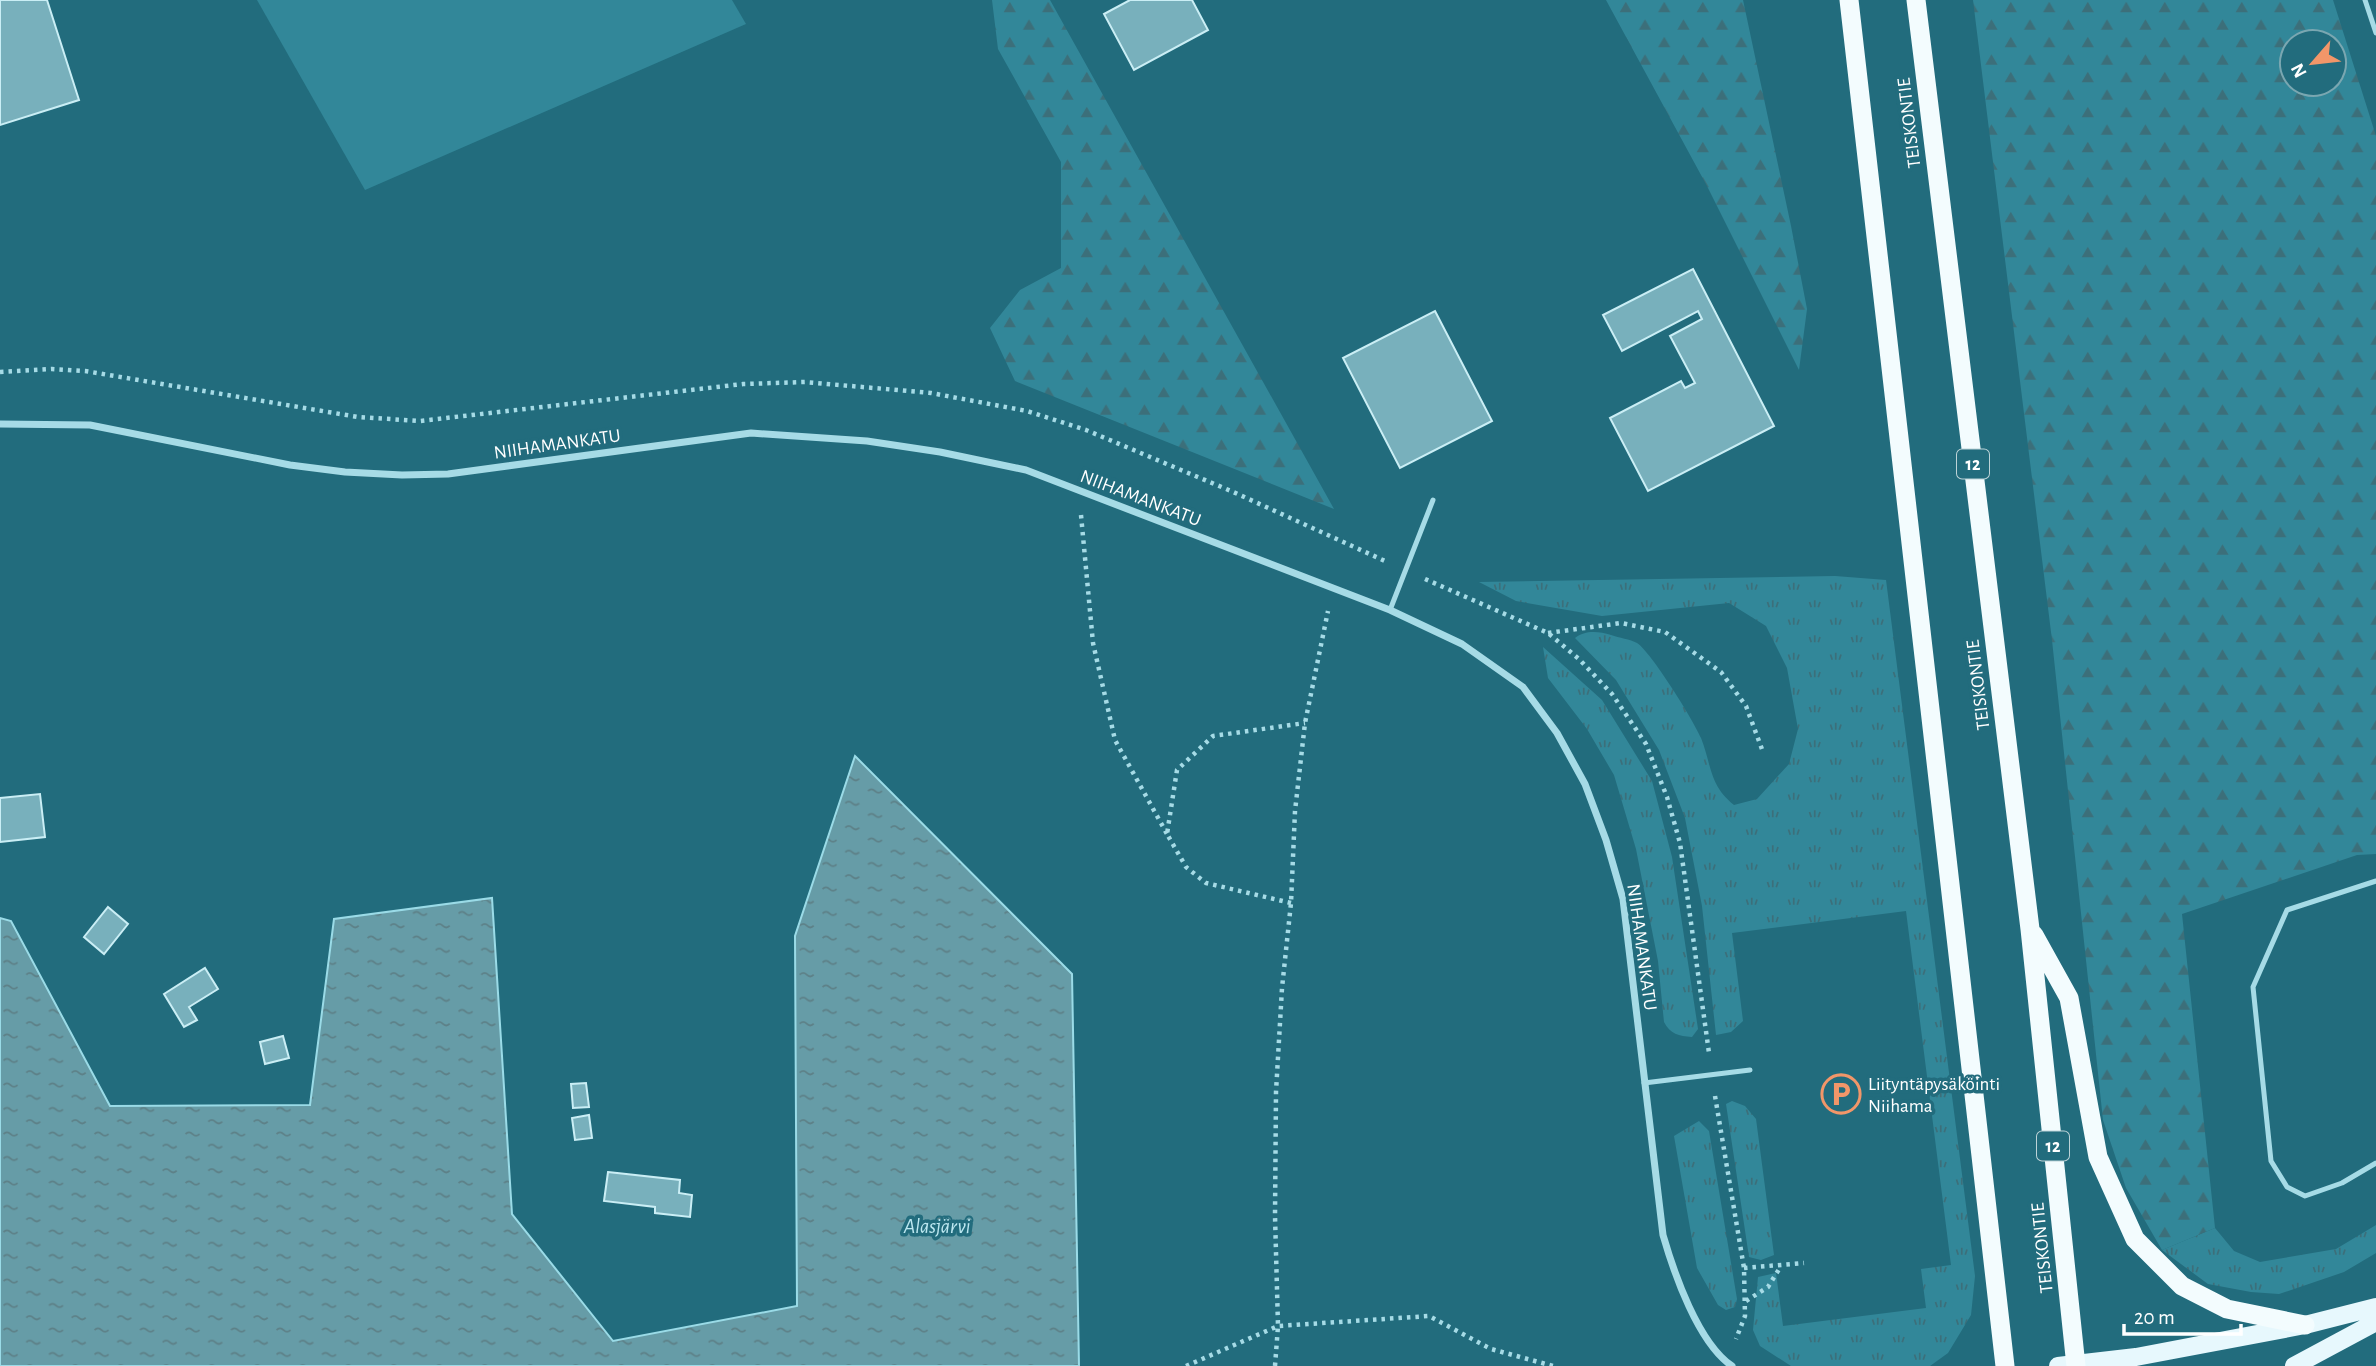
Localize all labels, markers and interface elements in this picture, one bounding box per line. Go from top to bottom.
north arrow [2278,28,2348,98]
text: N [2288,60,2311,81]
street label: TEISKONTIE [1895,77,1924,169]
street label: NIIHAMANKATU [493,426,622,463]
road number: 12 [1957,450,1989,478]
street label: NIIHAMANKATU [1077,467,1203,530]
street label: TEISKONTIE [1964,639,1993,731]
street label: NIIHAMANKATU [1623,883,1660,1012]
parking icon: Liityntäpysäköinti Niihama [1820,1073,1862,1115]
place label: Liityntäpysäköinti Niihama [1868,1075,2000,1116]
road number: 12 [2037,1132,2069,1161]
street label: TEISKONTIE [2028,1202,2057,1294]
water label: Alasjärvi [903,1216,971,1237]
scale bar [2124,1292,2241,1336]
text: 20 m [2134,1307,2175,1328]

